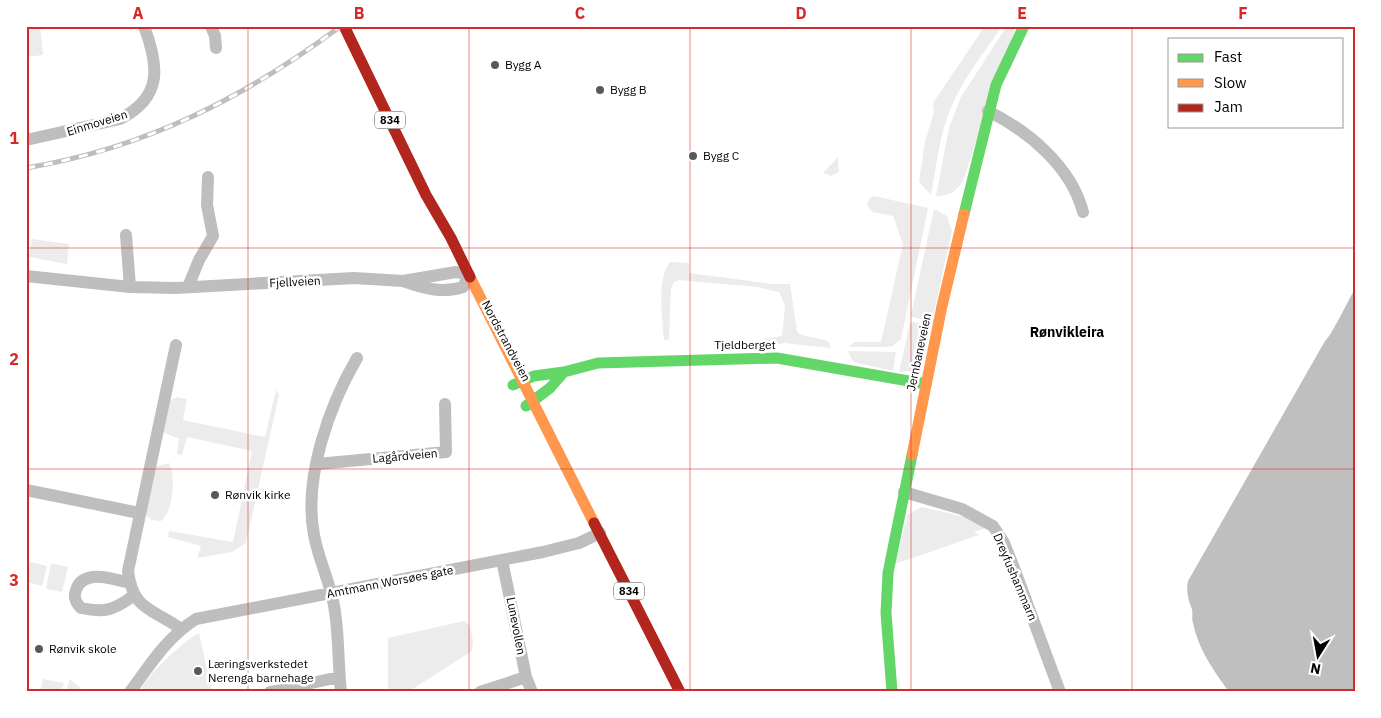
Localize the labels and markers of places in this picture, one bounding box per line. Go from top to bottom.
place label: Bygg A [505,57,542,72]
marker: Bygg A [489,59,501,71]
place label: Bygg B [610,82,647,97]
marker: Bygg B [594,84,606,96]
place label: Bygg C [703,148,740,163]
marker: Bygg C [687,150,699,162]
place label: Rønvik kirke [225,487,291,502]
marker: Rønvik kirke [209,489,221,501]
place label: Rønvik skole [49,641,117,656]
marker: Rønvik skole [33,643,45,655]
place label: Læringsverkstedet Nerenga barnehage [208,656,314,685]
marker: Læringsverkstedet Nerenga barnehage [192,665,204,677]

